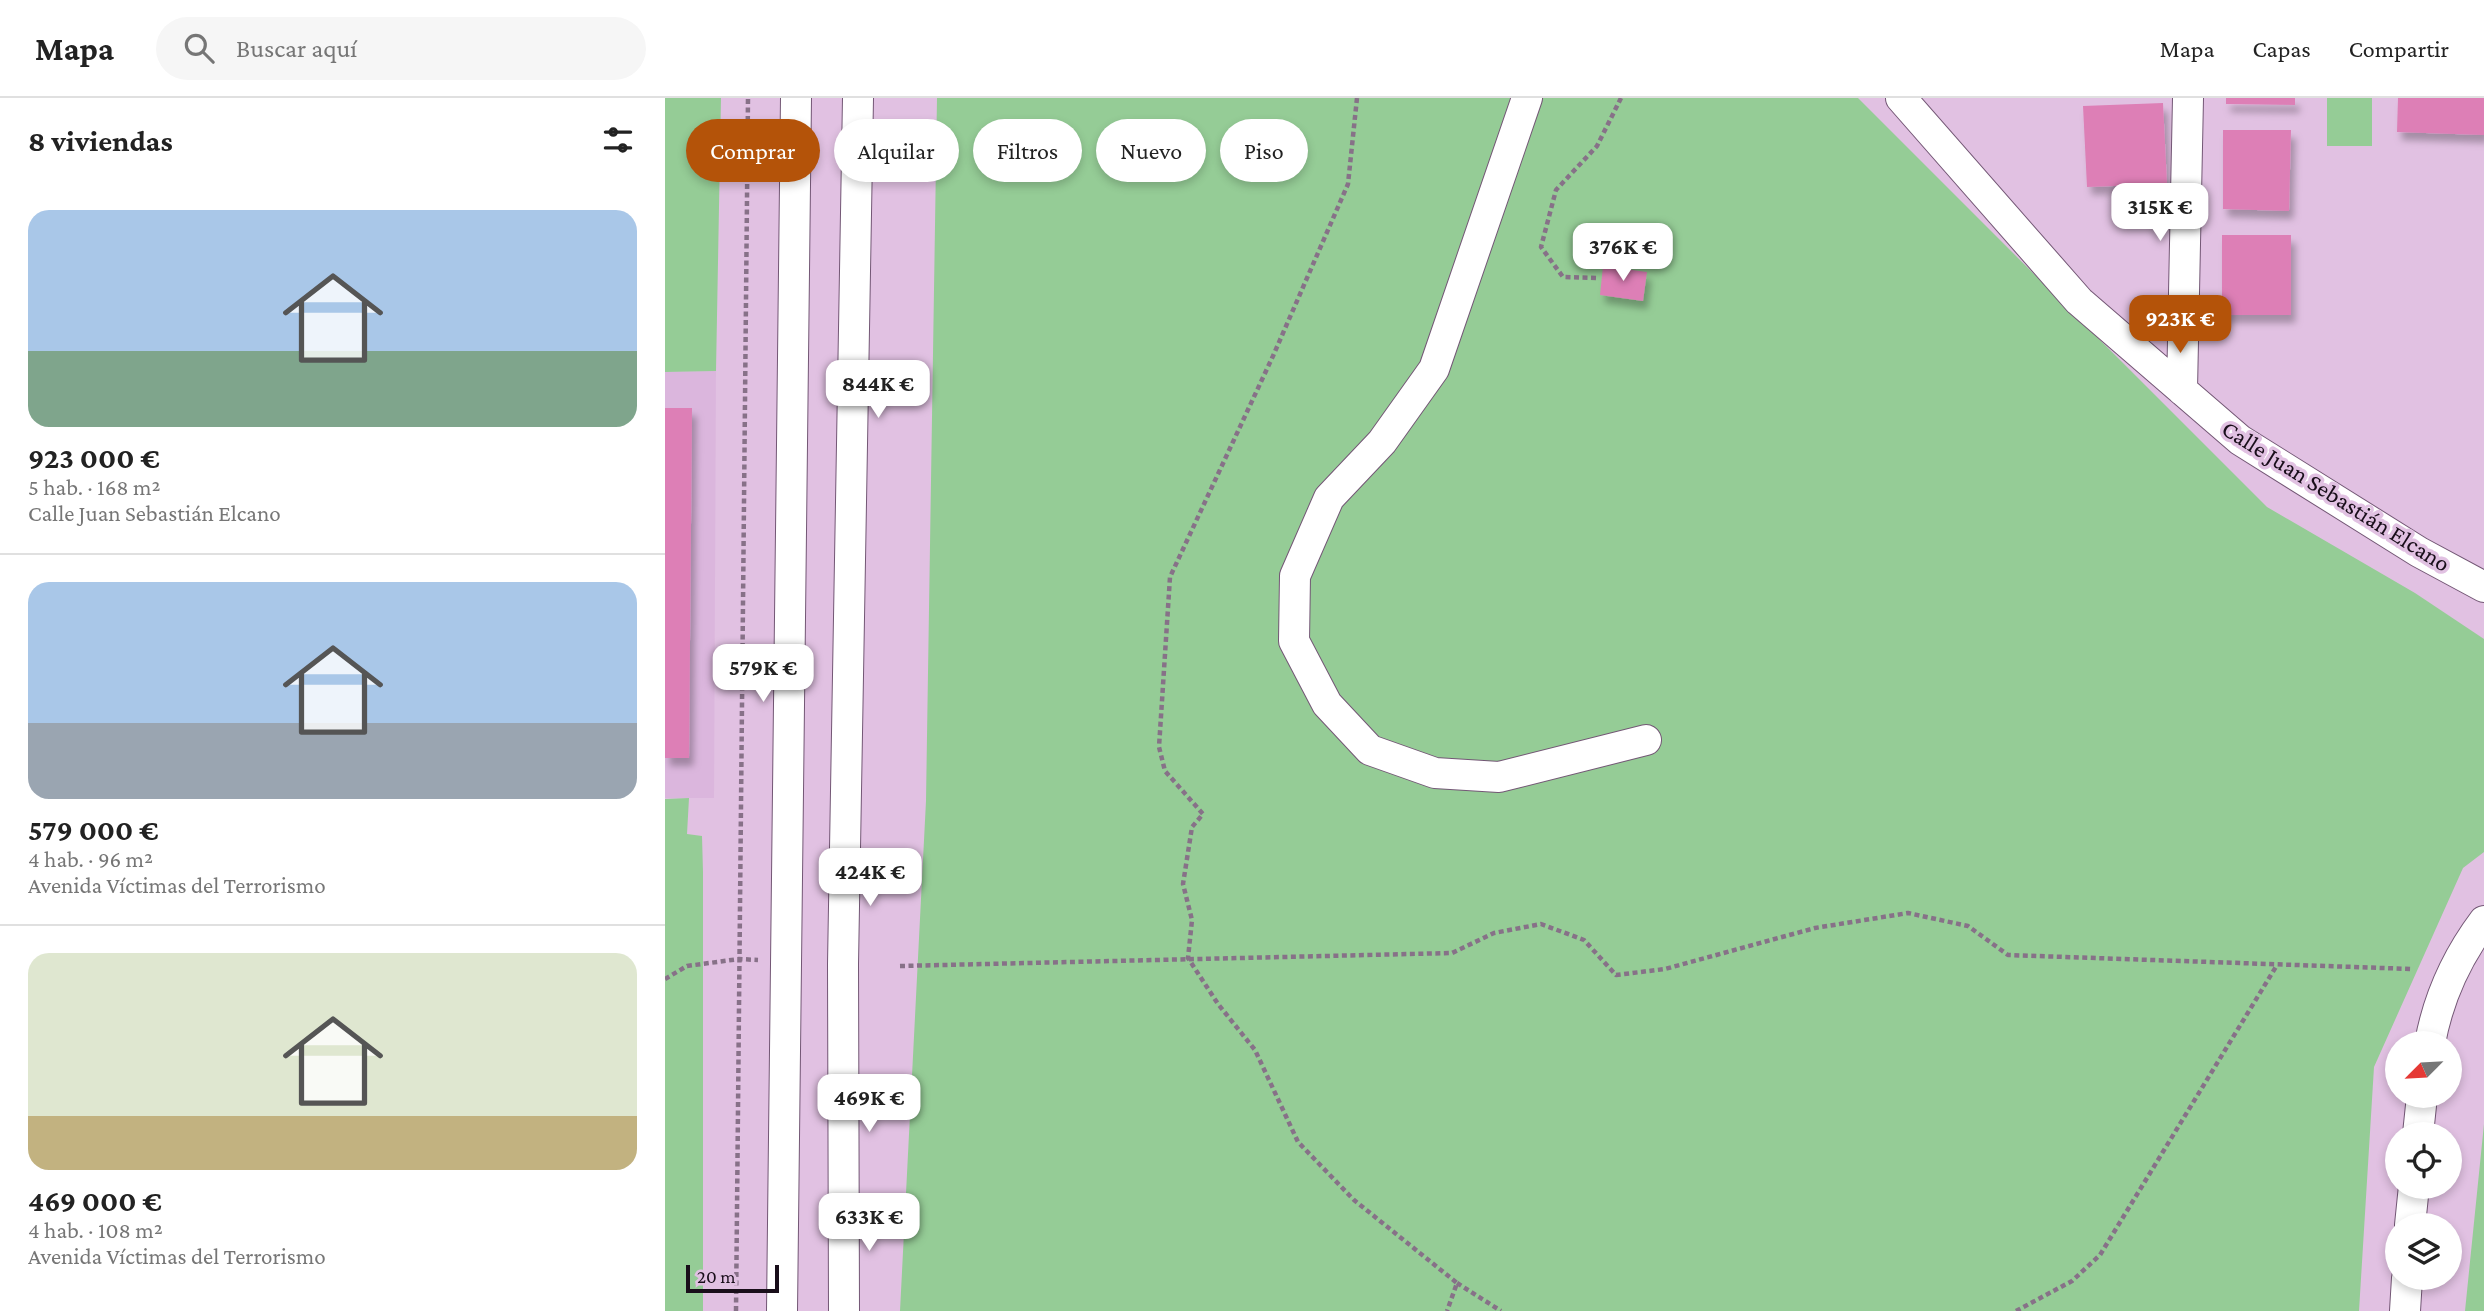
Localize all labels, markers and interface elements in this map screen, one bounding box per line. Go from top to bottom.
search box [156,17,646,80]
icon: search [180,29,218,67]
text: Mapa [35,30,114,67]
text: Buscar aquí [236,34,357,63]
text: Mapa [2160,35,2215,62]
text: Capas [2253,35,2311,62]
text: Compartir [2349,35,2449,62]
chip: Comprar [686,119,820,182]
chip: Alquilar [834,119,959,182]
chip: Filtros [973,119,1082,182]
chip: Nuevo [1096,119,1206,182]
chip: Piso [1220,119,1308,182]
icon: filters [599,121,637,159]
text: 8 viviendas [28,124,173,157]
pin: 315K € [2103,184,2217,243]
text: 315K € [2127,193,2193,219]
pin: 376K € [1566,223,1680,283]
text: 376K € [1589,233,1657,259]
icon: home [270,255,396,381]
pin: 923K € [2123,296,2237,355]
text: 923K € [2145,305,2215,331]
pin: 844K € [821,360,935,420]
text: 844K € [842,370,914,396]
street label: Calle Juan Sebastián Elcano [2217,414,2455,577]
text: 923 000 € [28,441,160,474]
text: 5 hab. · 168 m² [28,474,161,500]
text: Calle Juan Sebastián Elcano [28,500,281,526]
icon: home [270,627,396,753]
pin: 579K € [706,644,820,704]
text: 579K € [729,654,797,680]
text: 579 000 € [28,813,159,846]
text: 4 hab. · 96 m² [28,846,153,872]
pin: 424K € [813,848,927,908]
text: 424K € [835,858,905,884]
text: Avenida Víctimas del Terrorismo [28,872,326,898]
icon: home [270,998,396,1124]
north arrow [2385,1031,2462,1108]
map controls [2385,1031,2462,1290]
pin: 469K € [812,1074,926,1134]
text: 469K € [833,1084,905,1110]
button: locate [2385,1122,2462,1199]
text: 469 000 € [28,1184,162,1217]
pin: 633K € [812,1194,926,1253]
text: 633K € [835,1203,903,1229]
button: layers [2385,1213,2462,1290]
text: 4 hab. · 108 m² [28,1217,163,1243]
text: Avenida Víctimas del Terrorismo [28,1243,326,1269]
scale bar [686,1262,779,1294]
text: 20 m [697,1266,736,1287]

